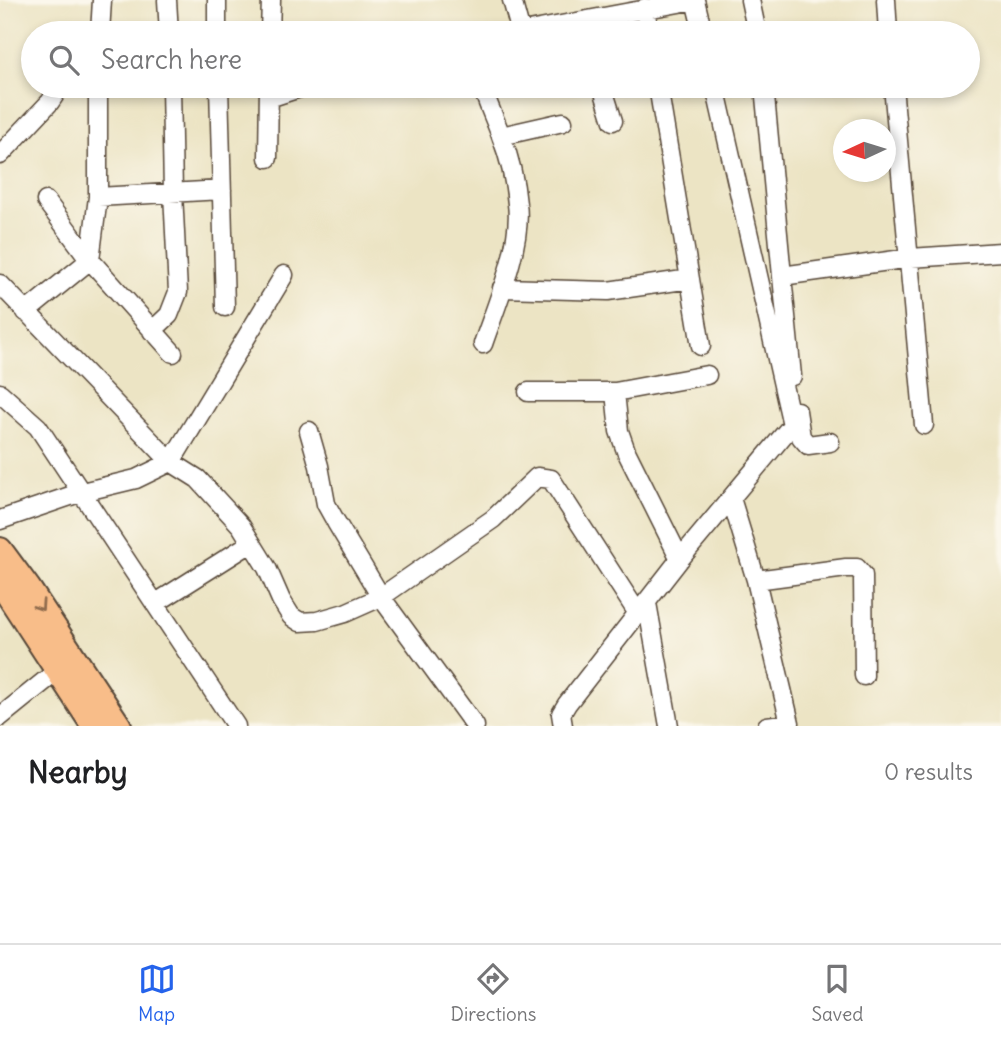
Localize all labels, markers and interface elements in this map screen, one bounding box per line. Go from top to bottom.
search box [21,21,980,98]
icon: search [45,41,83,79]
text: Search here [101,43,242,76]
north arrow [833,119,896,182]
one-way arrow [31,598,44,611]
text: Nearby [28,753,128,791]
text: 0 results [884,757,973,786]
tab: Map [138,960,176,1026]
tab: Directions [451,960,536,1026]
tab: Saved [811,960,863,1026]

